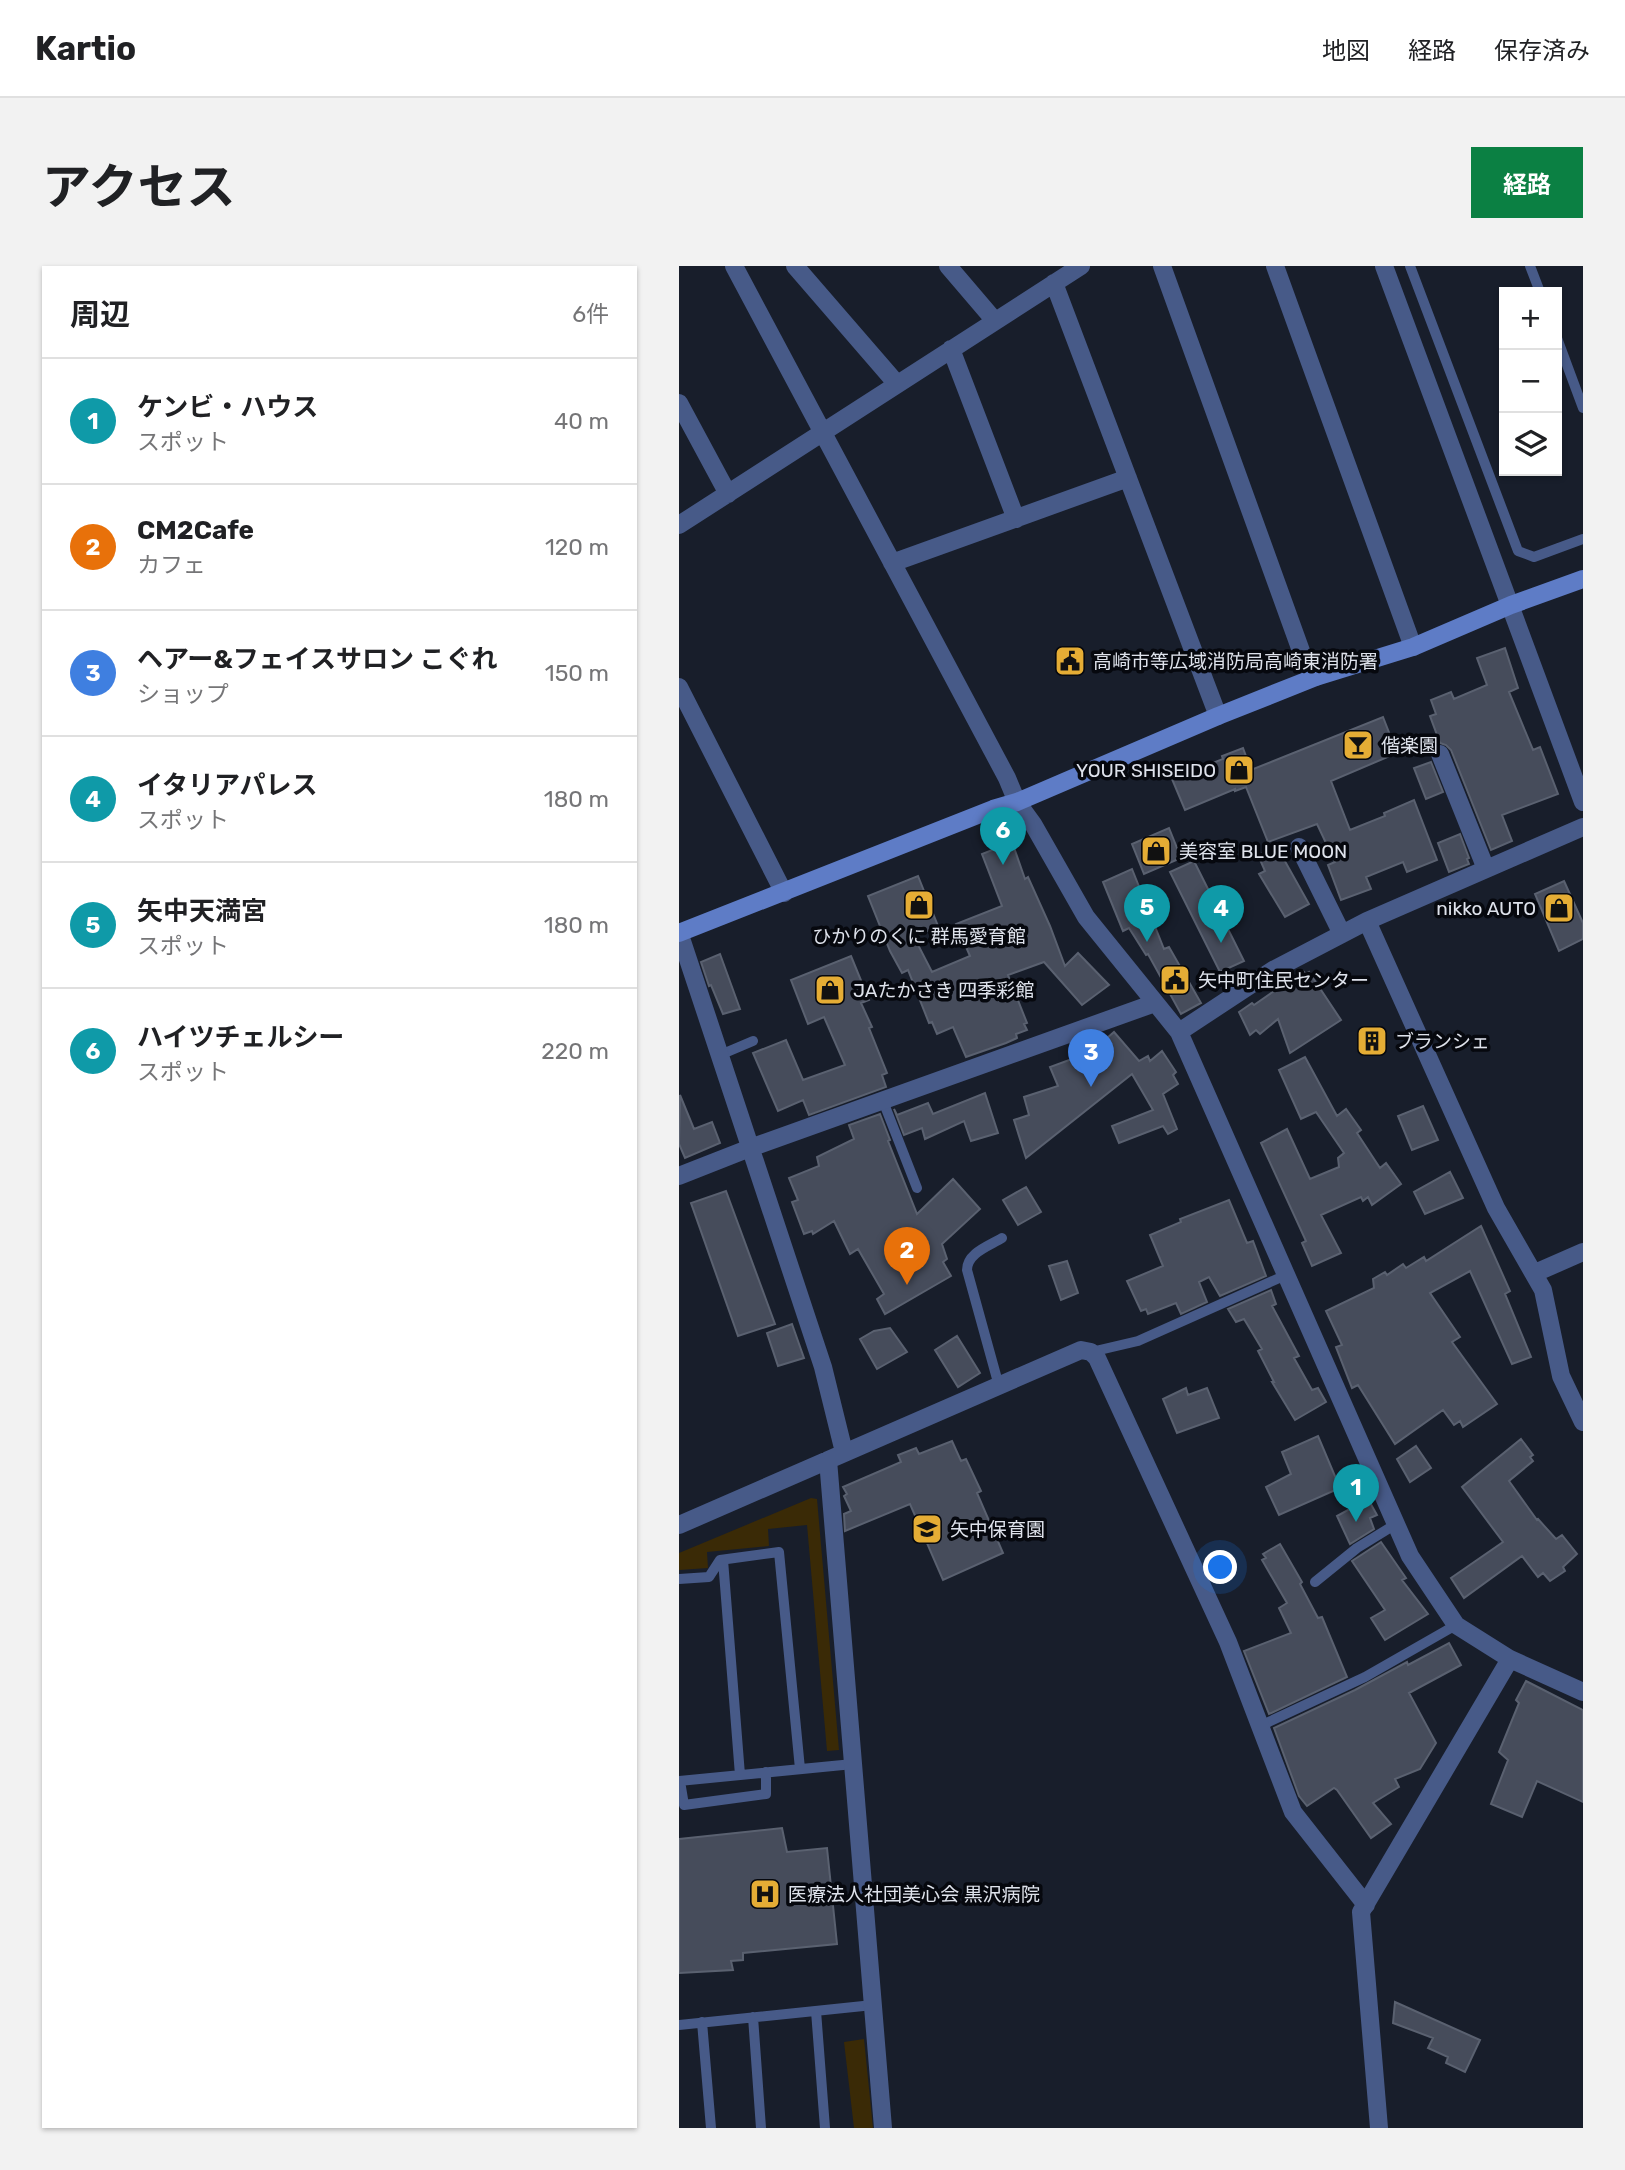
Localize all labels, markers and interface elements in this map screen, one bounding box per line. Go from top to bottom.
text: Kartio [35,29,136,68]
text: 地図 [1322,37,1370,65]
text: 経路 [1408,37,1456,65]
text: 保存済み [1494,37,1590,65]
button: 経路 [1471,147,1583,218]
text: アクセス [42,158,236,216]
map controls [1499,287,1562,476]
button: + [1499,287,1562,350]
text: 周辺 [70,297,130,333]
text: 6件 [572,300,609,328]
button: − [1499,350,1562,413]
text: ケンビ・ハウス [137,392,318,423]
text: 1 [87,407,99,435]
text: 40 m [554,407,609,435]
button: layers [1499,413,1562,476]
text: スポット [137,428,229,456]
text: CM2Cafe [137,515,254,546]
text: 2 [86,533,100,561]
text: 120 m [545,533,609,561]
text: カフェ [137,551,206,579]
text: ヘアー&フェイスサロン こぐれ [137,644,498,675]
public building icon: 高崎市等広域消防局高崎東消防署 [1053,644,1087,678]
place label: 高崎市等広域消防局高崎東消防署 [1093,650,1378,673]
text: 3 [85,659,101,687]
text: 150 m [545,659,609,687]
text: ショップ [137,680,229,708]
bar icon: 偕楽園 [1341,728,1375,762]
place label: 偕楽園 [1381,734,1438,757]
shop icon: YOUR SHISEIDO [1222,753,1256,787]
place label: YOUR SHISEIDO [1076,759,1216,782]
text: イタリアパレス [137,770,317,801]
text: 4 [85,785,101,813]
text: 180 m [544,785,609,813]
text: スポット [137,806,229,834]
pin: 6 [980,807,1026,865]
shop icon: 美容室 BLUE MOON [1139,834,1173,868]
place label: 美容室 BLUE MOON [1179,840,1347,863]
pin: 5 [1124,884,1170,942]
pin: 4 [1198,885,1244,943]
shop icon: ひかりのくに 群馬愛育館 [902,888,936,922]
shop icon: nikko AUTO [1542,891,1576,925]
text: 矢中天満宮 [137,896,267,927]
place label: nikko AUTO [1436,897,1536,920]
text: 5 [86,911,100,939]
text: 180 m [544,911,609,939]
place label: ひかりのくに 群馬愛育館 [812,925,1026,948]
text: スポット [137,932,229,960]
public building icon: 矢中町住民センター [1158,963,1192,997]
place label: 矢中町住民センター [1198,969,1369,992]
shop icon: JAたかさき 四季彩館 [813,973,847,1007]
place label: JAたかさき 四季彩館 [853,979,1034,1002]
text: ハイツチェルシー [137,1022,344,1053]
building icon: ブランシェ [1355,1024,1389,1058]
pin: 3 [1068,1029,1114,1087]
place label: ブランシェ [1395,1030,1490,1053]
text: 6 [86,1037,100,1065]
text: 220 m [541,1037,609,1065]
text: スポット [137,1058,229,1086]
pin: 2 [884,1227,930,1285]
pin: 1 [1333,1464,1379,1522]
school or university icon: 矢中保育園 [910,1512,944,1546]
place label: 矢中保育園 [950,1518,1045,1541]
your location [1203,1550,1237,1584]
hospital icon: 医療法人社団美心会 黒沢病院 [748,1877,782,1911]
place label: 医療法人社団美心会 黒沢病院 [788,1883,1040,1906]

